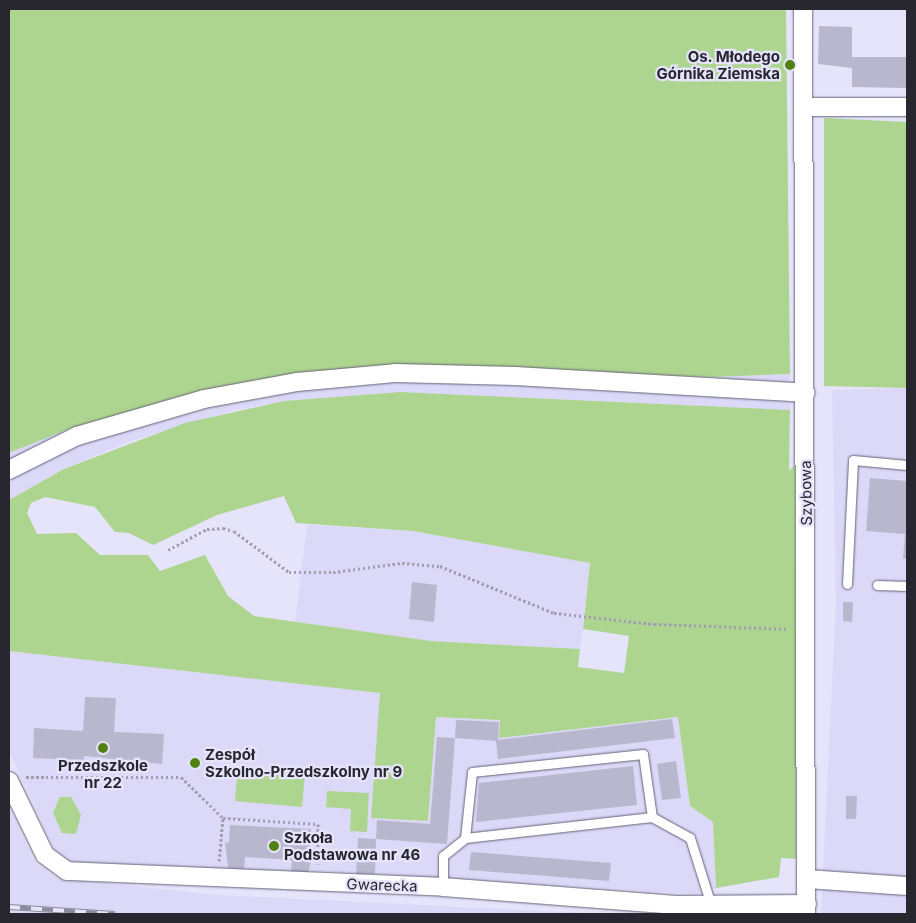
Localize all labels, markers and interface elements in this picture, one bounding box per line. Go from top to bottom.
place label: Os. Młodego Górnika Ziemska [656,47,780,82]
marker: Os. Młodego Górnika Ziemska [784,59,796,71]
street label: Szybowa [796,460,816,526]
marker: Przedszkole nr 22 [97,742,109,754]
place label: Zespół Szkolno-Przedszkolny nr 9 [205,745,402,780]
place label: Przedszkole nr 22 [58,756,148,791]
marker: Zespół Szkolno-Przedszkolny nr 9 [189,757,201,769]
place label: Szkoła Podstawowa nr 46 [284,828,420,863]
marker: Szkoła Podstawowa nr 46 [268,840,280,852]
street label: Gwarecka [346,875,418,895]

